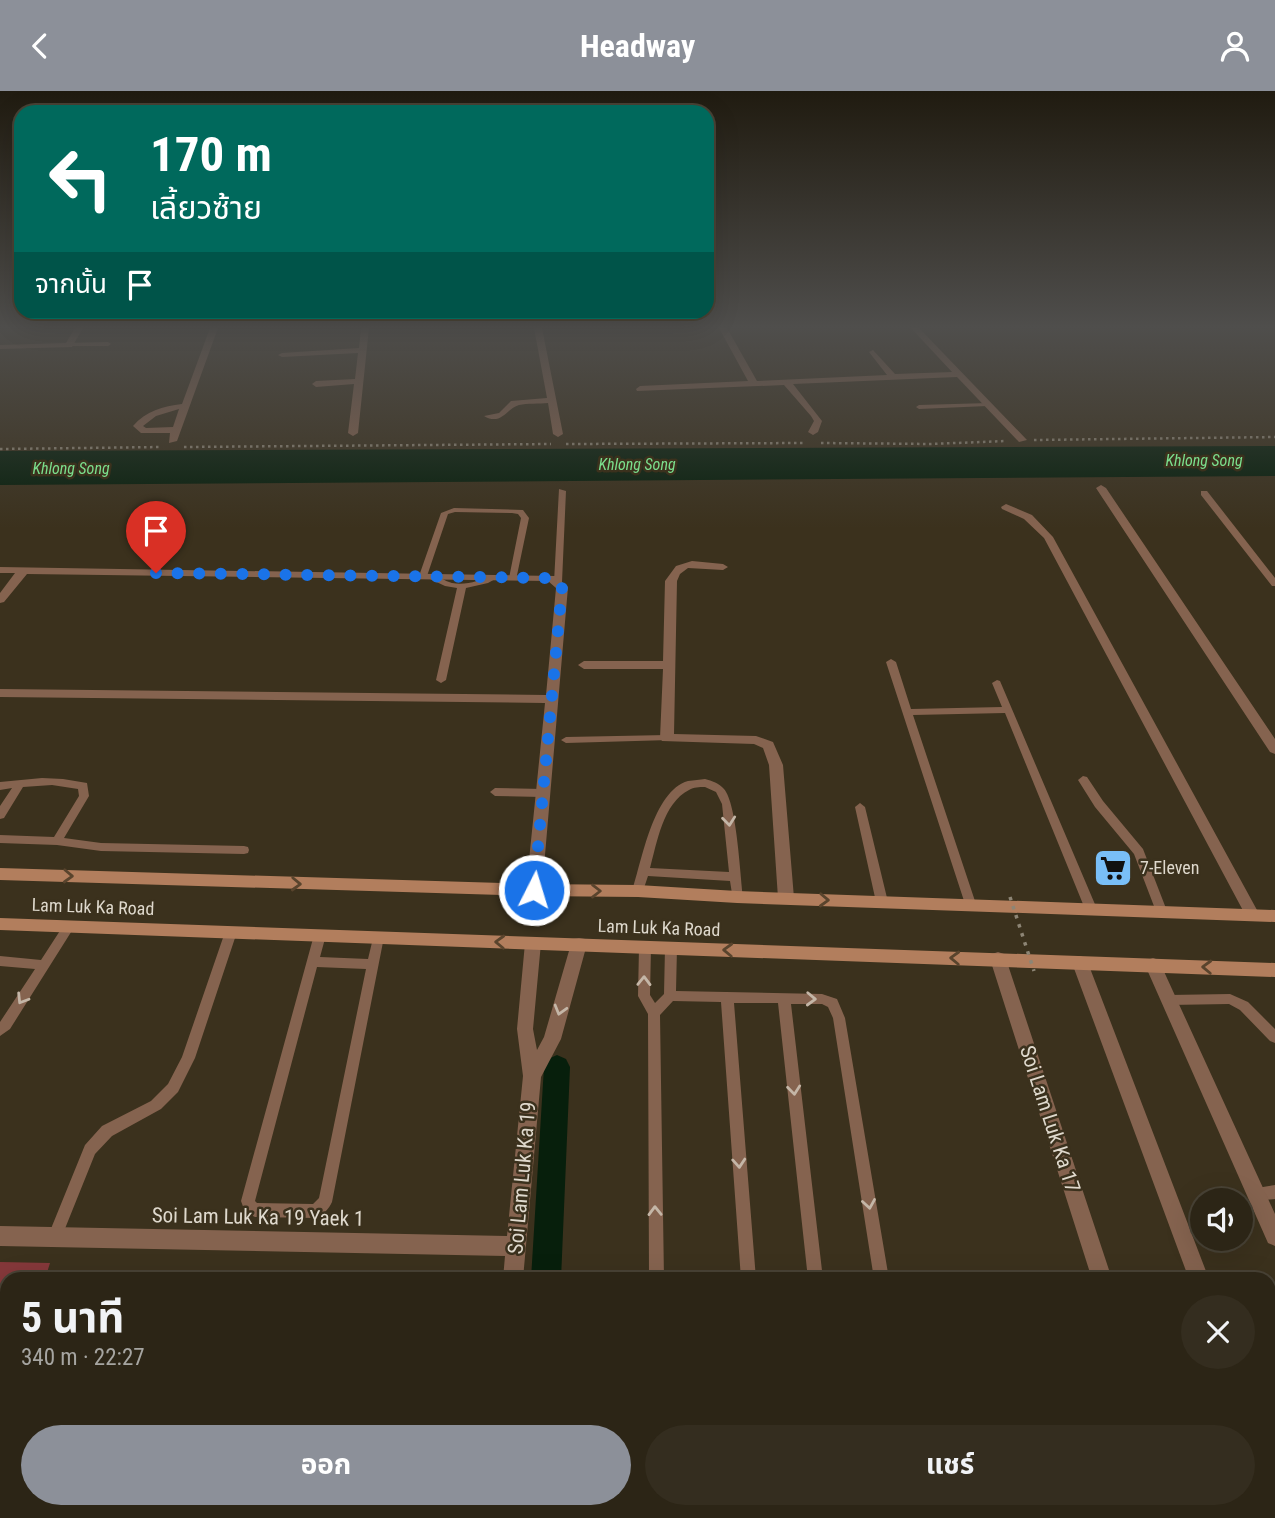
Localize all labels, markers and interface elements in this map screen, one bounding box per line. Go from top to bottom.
icon: back [21,27,59,65]
text: Headway [580,27,695,65]
icon: person [1216,27,1254,65]
text: 170 m [150,126,272,183]
icon: left [35,133,126,224]
text: เลี้ยวซ้าย [150,189,262,227]
icon: arrive [121,266,159,304]
text: จากนั้น [35,269,107,299]
water label: Khlong Song [1165,451,1243,470]
water label: Khlong Song [598,455,676,474]
water label: Khlong Song [32,459,110,478]
pin [126,501,186,573]
icon: arrive [137,512,175,550]
one-way arrow [721,815,736,826]
supermarket icon: 7-Eleven [1092,847,1134,889]
position arrow [497,853,571,927]
place label: 7-Eleven [1140,857,1200,878]
one-way arrow [63,869,74,884]
one-way arrow [290,876,301,891]
one-way arrow [592,883,602,899]
one-way arrow [819,892,830,907]
street label: Lam Luk Ka Road [31,894,155,919]
street label: Lam Luk Ka Road [597,915,721,940]
one-way arrow [495,934,506,949]
one-way arrow [722,942,733,957]
one-way arrow [949,950,960,965]
one-way arrow [1201,960,1212,975]
one-way arrow [636,976,652,986]
one-way arrow [806,991,817,1006]
one-way arrow [18,992,31,1005]
one-way arrow [554,1004,569,1016]
street label: Soi Lam Luk Ka 17 [1015,1043,1085,1195]
one-way arrow [786,1085,801,1096]
street label: Soi Lam Luk Ka 19 [503,1101,541,1255]
one-way arrow [731,1158,746,1169]
map controls [1190,1188,1253,1251]
button: sound [1190,1188,1253,1251]
one-way arrow [861,1198,876,1210]
street label: Soi Lam Luk Ka 19 Yaek 1 [152,1203,364,1231]
one-way arrow [647,1205,663,1216]
text: 5 นาที [21,1293,124,1342]
button: close [1181,1295,1255,1369]
text: 340 m · 22:27 [21,1344,145,1371]
button: ออก [21,1425,631,1505]
button: แชร์ [645,1425,1255,1505]

